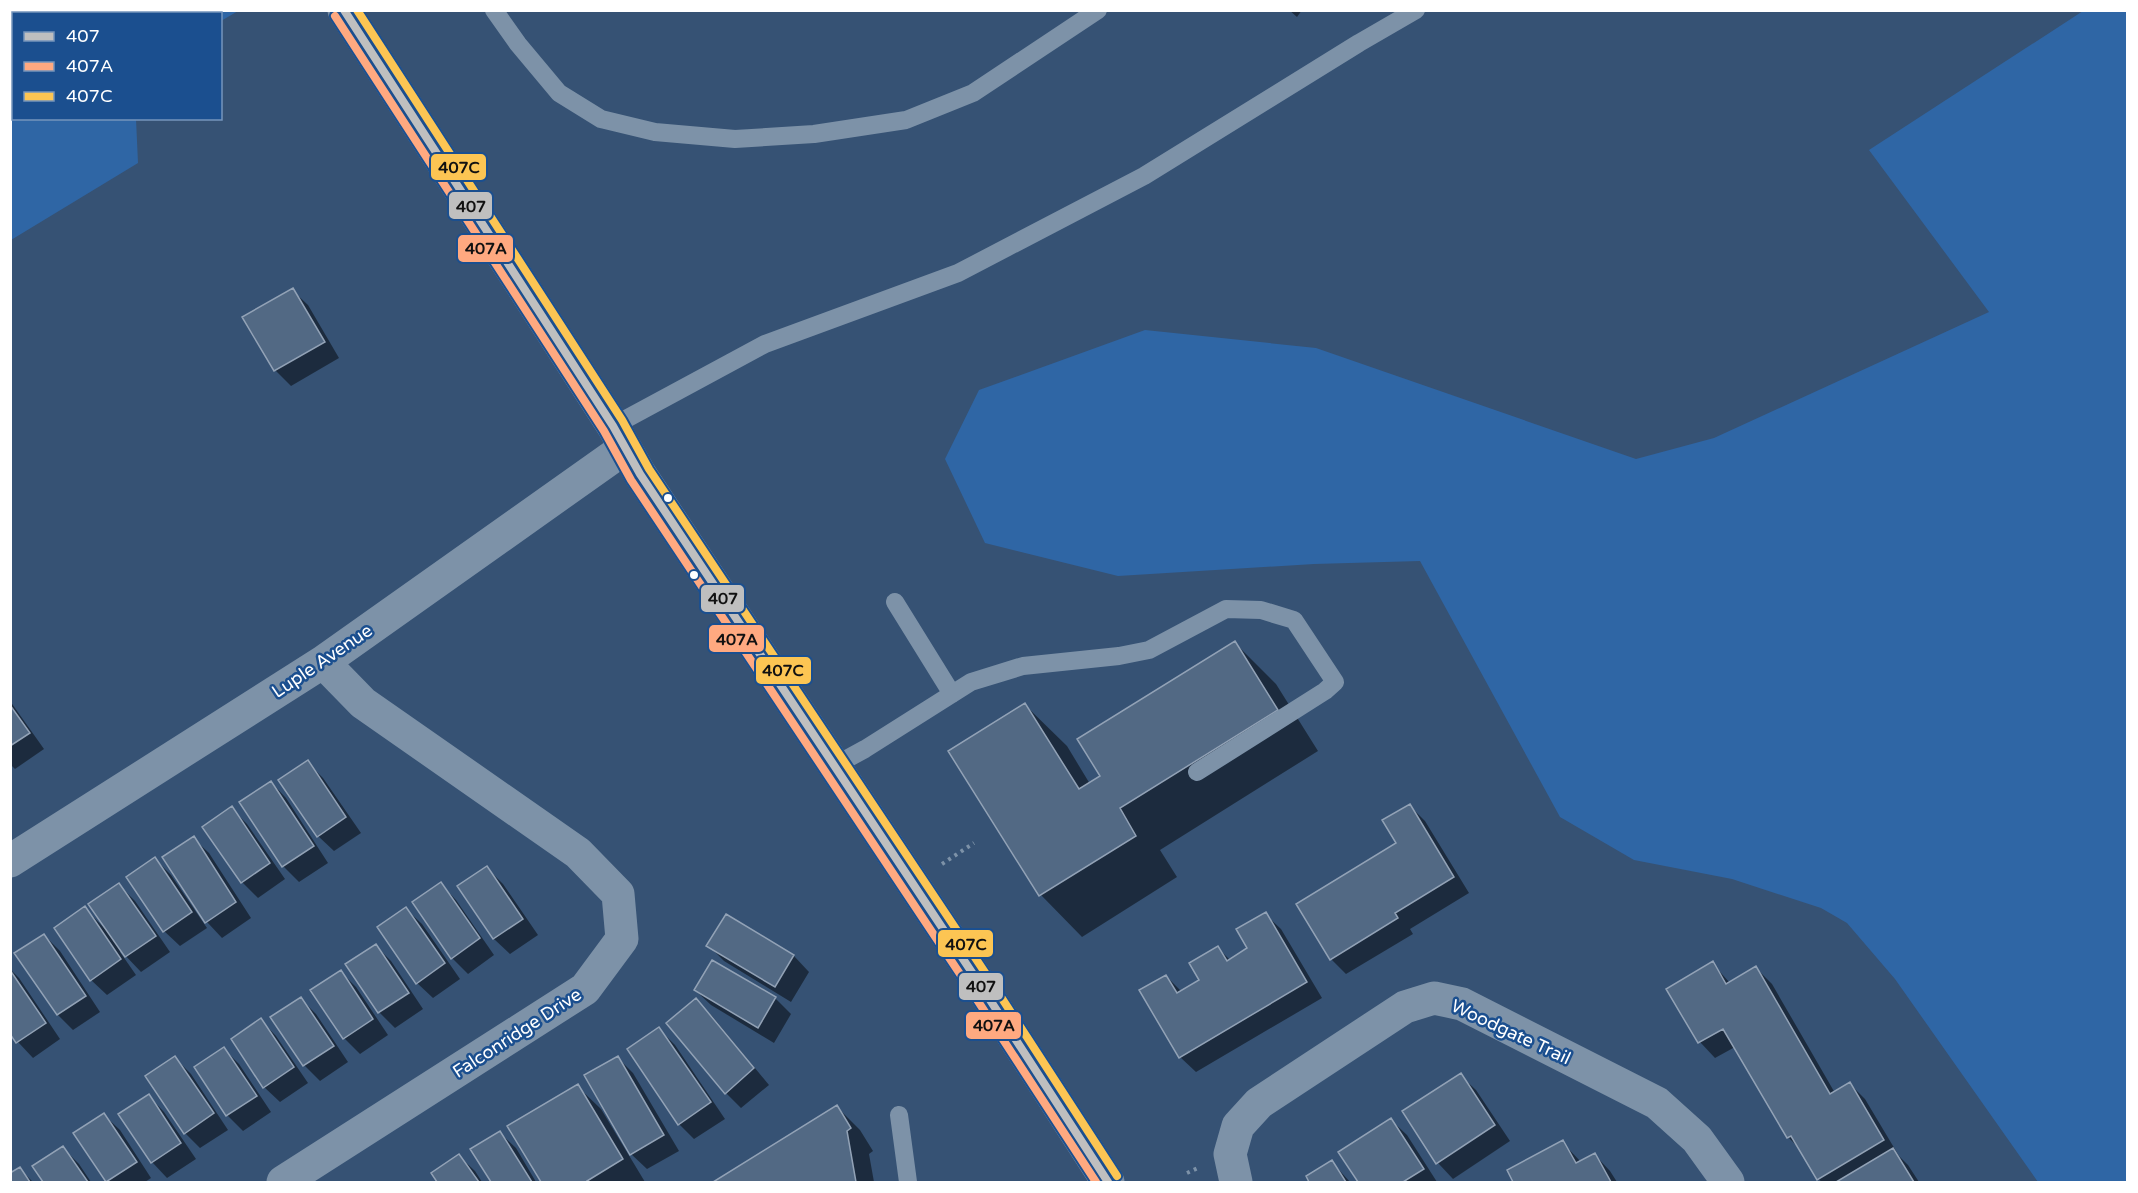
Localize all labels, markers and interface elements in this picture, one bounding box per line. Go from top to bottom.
legend [12,12,222,120]
text: 407 [66,25,100,47]
text: 407A [66,55,113,77]
text: 407C [66,85,112,107]
line badge: 407C [430,153,487,181]
text: 407C [438,158,480,178]
line badge: 407 [448,191,493,220]
text: 407 [456,197,486,217]
line badge: 407A [457,234,514,263]
text: 407A [465,239,507,259]
unlabelled marker [662,492,674,504]
unlabelled marker [688,569,700,581]
line badge: 407 [700,584,745,613]
text: 407 [708,589,738,609]
street label: Luple Avenue [268,619,376,703]
line badge: 407A [708,624,765,653]
text: 407A [716,630,758,650]
line badge: 407C [755,656,812,685]
text: 407C [762,661,804,681]
line badge: 407C [937,929,994,958]
text: 407C [945,935,987,955]
line badge: 407 [958,972,1004,1001]
text: 407 [966,977,996,997]
street label: Falconridge Drive [449,983,585,1083]
street label: Woodgate Trail [1448,995,1574,1069]
line badge: 407A [965,1011,1022,1040]
text: 407A [973,1016,1015,1036]

